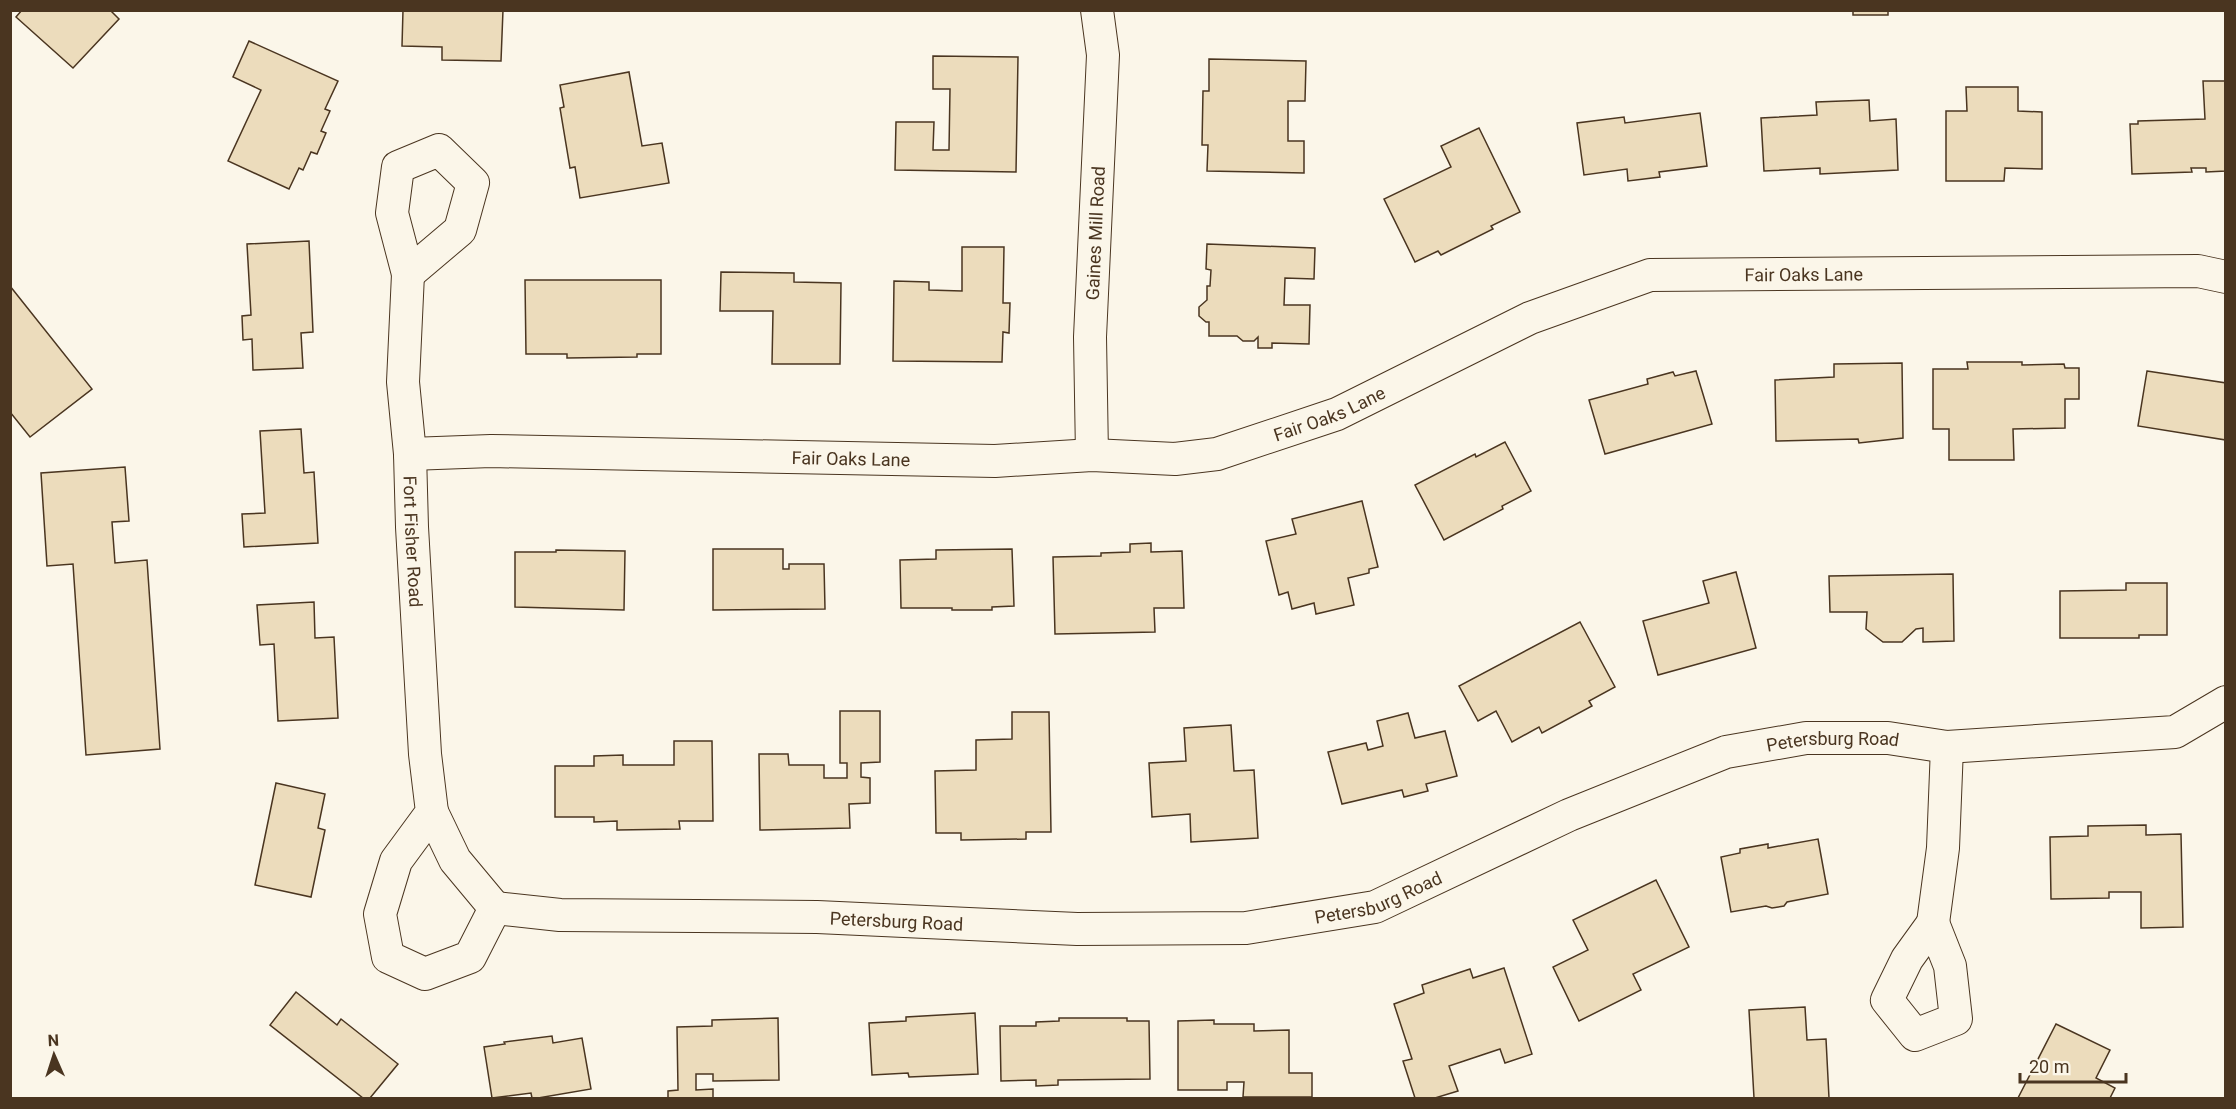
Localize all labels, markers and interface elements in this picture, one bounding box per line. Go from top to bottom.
street label: Gaines Mill Road [1081,166,1108,301]
street label: Fair Oaks Lane [1744,263,1863,285]
street label: Fair Oaks Lane [1271,381,1388,445]
street label: Fair Oaks Lane [791,446,910,470]
street label: Fort Fisher Road [400,475,427,608]
street label: Petersburg Road [1765,727,1901,755]
street label: Petersburg Road [1313,866,1445,927]
street label: Petersburg Road [829,907,964,934]
north arrow [24,1025,84,1085]
text: N [47,1031,59,1050]
scale bar [2020,1046,2126,1084]
text: 20 m [2029,1056,2069,1077]

